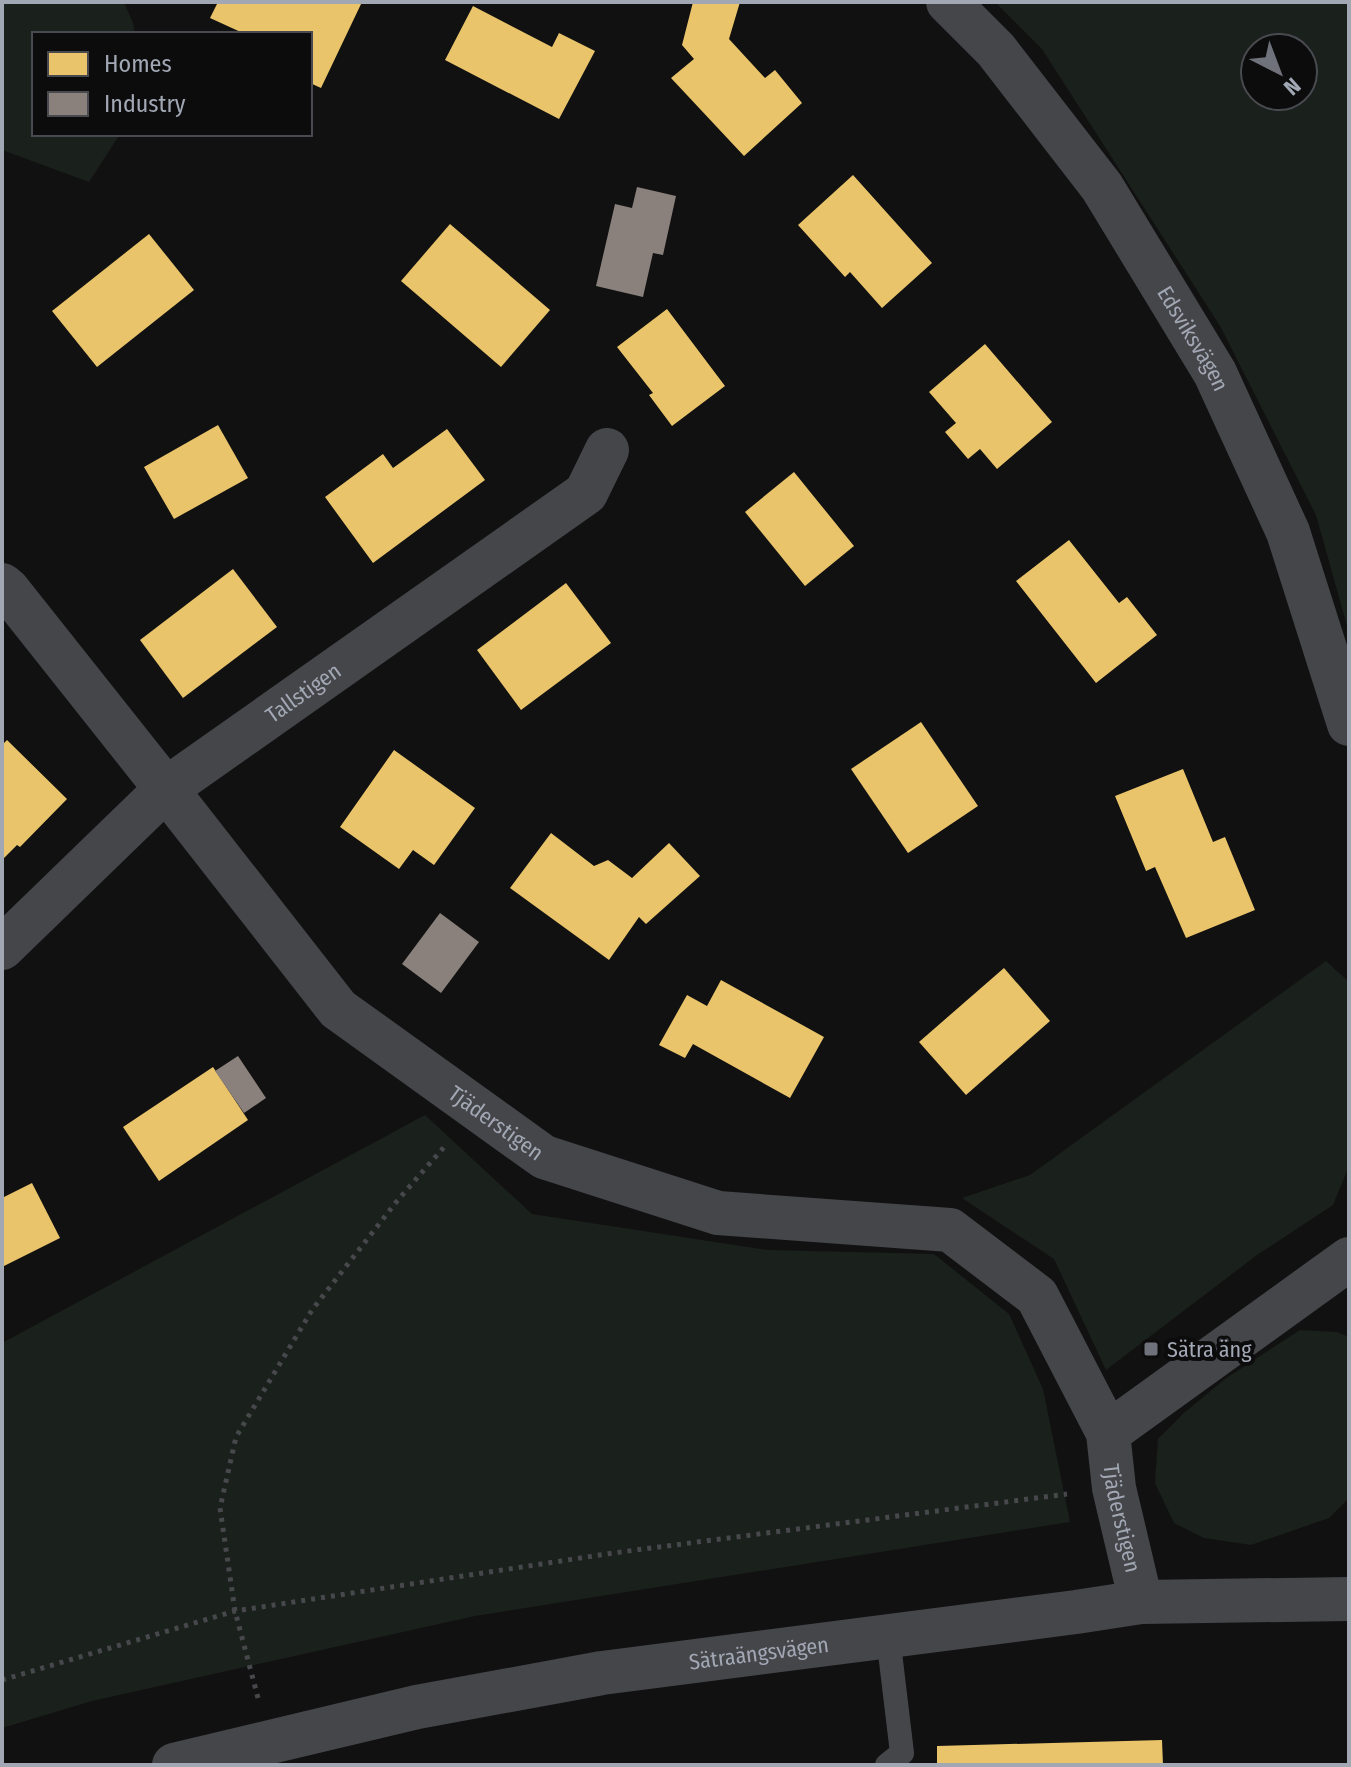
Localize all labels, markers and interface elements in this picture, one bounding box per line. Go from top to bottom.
legend [32,32,312,136]
north arrow [1239,32,1319,112]
text: Homes [104,50,172,78]
text: N [1278,72,1306,101]
text: Industry [104,90,186,118]
street label: Edsviksvägen [1151,281,1234,395]
street label: Tallstigen [260,657,346,729]
street label: Tjäderstigen [443,1080,549,1166]
place label: Sätra äng [1167,1336,1252,1363]
marker: Sätra äng [1142,1340,1160,1358]
street label: Tjäderstigen [1097,1462,1147,1575]
street label: Sätraängsvägen [687,1631,830,1676]

